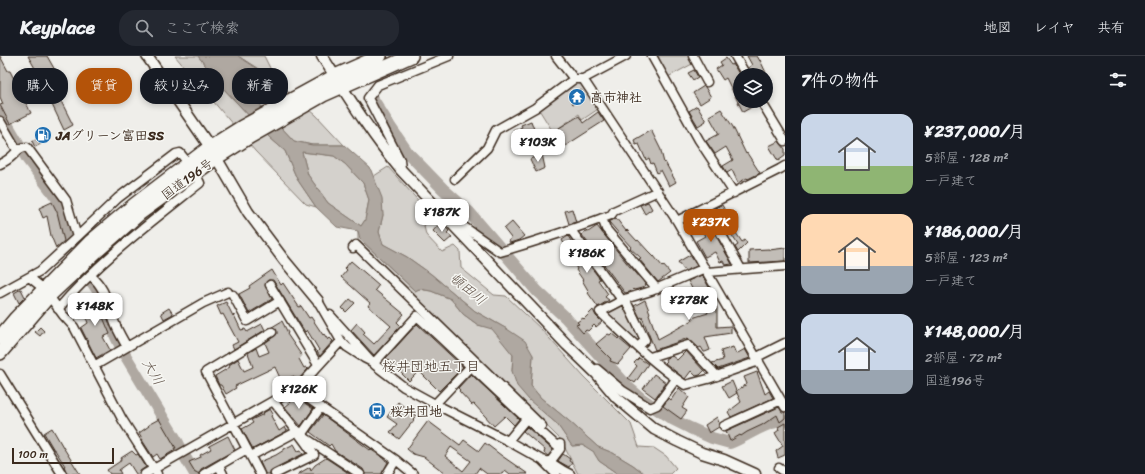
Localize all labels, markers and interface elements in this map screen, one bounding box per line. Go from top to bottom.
search box [119,10,399,46]
text: Keyplace [20,11,95,44]
text: ここで検索 [165,15,240,41]
text: 地図 [984,15,1012,40]
text: レイヤ [1034,15,1075,40]
text: 共有 [1097,15,1125,40]
icon: search [133,17,155,39]
text: 7件の物件 [801,65,879,95]
chip: 購入 [12,68,68,104]
chip: 賃貸 [76,68,132,104]
chip: 絞り込み [140,68,224,104]
chip: 新着 [232,68,288,104]
map controls [733,68,773,108]
button: layers [733,68,773,108]
icon: filters [1107,69,1129,91]
place label: 高市神社 [590,86,642,109]
temple icon: 高市神社 [567,87,587,107]
text: ¥237,000/月 [925,116,1026,146]
place label: JAグリーン富田SS [55,124,165,147]
fuel station icon: JAグリーン富田SS [33,125,53,145]
pin: ¥103K [510,129,566,163]
text: ¥103K [520,130,556,153]
icon: home [833,130,881,178]
text: 5部屋 · 128 m² [925,146,1009,169]
street label: 国道196号 [156,152,218,206]
text: 一戸建て [925,169,977,192]
pin: ¥187K [414,199,470,233]
text: ¥187K [424,200,460,223]
pin: ¥237K [683,209,739,243]
text: ¥237K [692,210,730,233]
text: ¥186,000/月 [925,216,1024,246]
icon: home [833,230,881,278]
pin: ¥186K [559,240,615,274]
text: ¥186K [569,241,605,264]
text: 5部屋 · 123 m² [925,246,1008,269]
water label: 頓田川 [444,266,492,312]
text: 一戸建て [925,269,977,292]
pin: ¥278K [661,287,717,321]
text: ¥278K [670,288,708,311]
pin: ¥148K [67,293,123,327]
text: ¥148K [77,294,113,317]
text: ¥148,000/月 [925,316,1025,346]
icon: home [833,330,881,378]
text: 2部屋 · 72 m² [925,346,1002,369]
water label: 大川 [135,354,171,390]
district label: 桜井団地五丁目 [382,354,480,379]
text: 国道196号 [925,369,985,392]
pin: ¥126K [271,376,327,410]
text: ¥126K [281,377,317,400]
place label: 桜井団地 [390,400,442,423]
bus stop icon: 桜井団地 [367,401,387,421]
text: 100 m [18,445,48,464]
scale bar [12,446,114,465]

